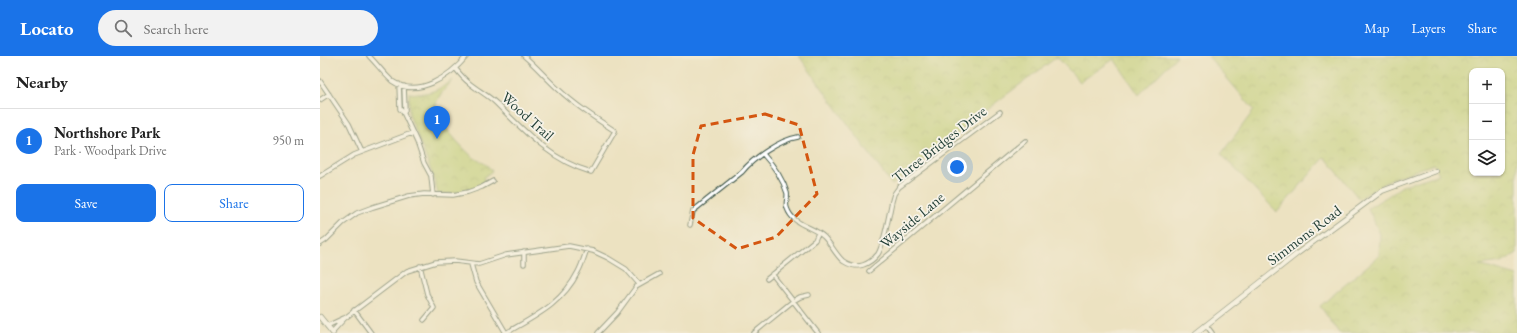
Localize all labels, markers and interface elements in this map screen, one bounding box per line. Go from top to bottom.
search box [98,10,378,46]
text: Locato [20,16,74,41]
icon: search [112,17,134,39]
text: Search here [144,19,209,38]
text: Map [1364,19,1389,37]
text: Layers [1411,19,1446,37]
text: Share [1468,19,1497,37]
map controls [1469,68,1505,176]
button: + [1469,68,1505,104]
text: Nearby [16,71,68,93]
street label: Wood Trail [498,87,559,145]
street label: Three Bridges Drive [888,101,990,187]
button: − [1469,104,1505,140]
pin: 1 [424,106,450,139]
text: Northshore Park [54,123,160,142]
text: 1 [26,132,32,149]
text: 950 m [273,132,304,149]
button: layers [1469,140,1505,176]
text: Park · Woodpark Drive [54,142,167,159]
your location [947,157,967,177]
button: Save [16,184,156,222]
button: Share [164,184,304,222]
street label: Wayside Lane [876,188,948,252]
street label: Simmons Road [1263,201,1345,269]

